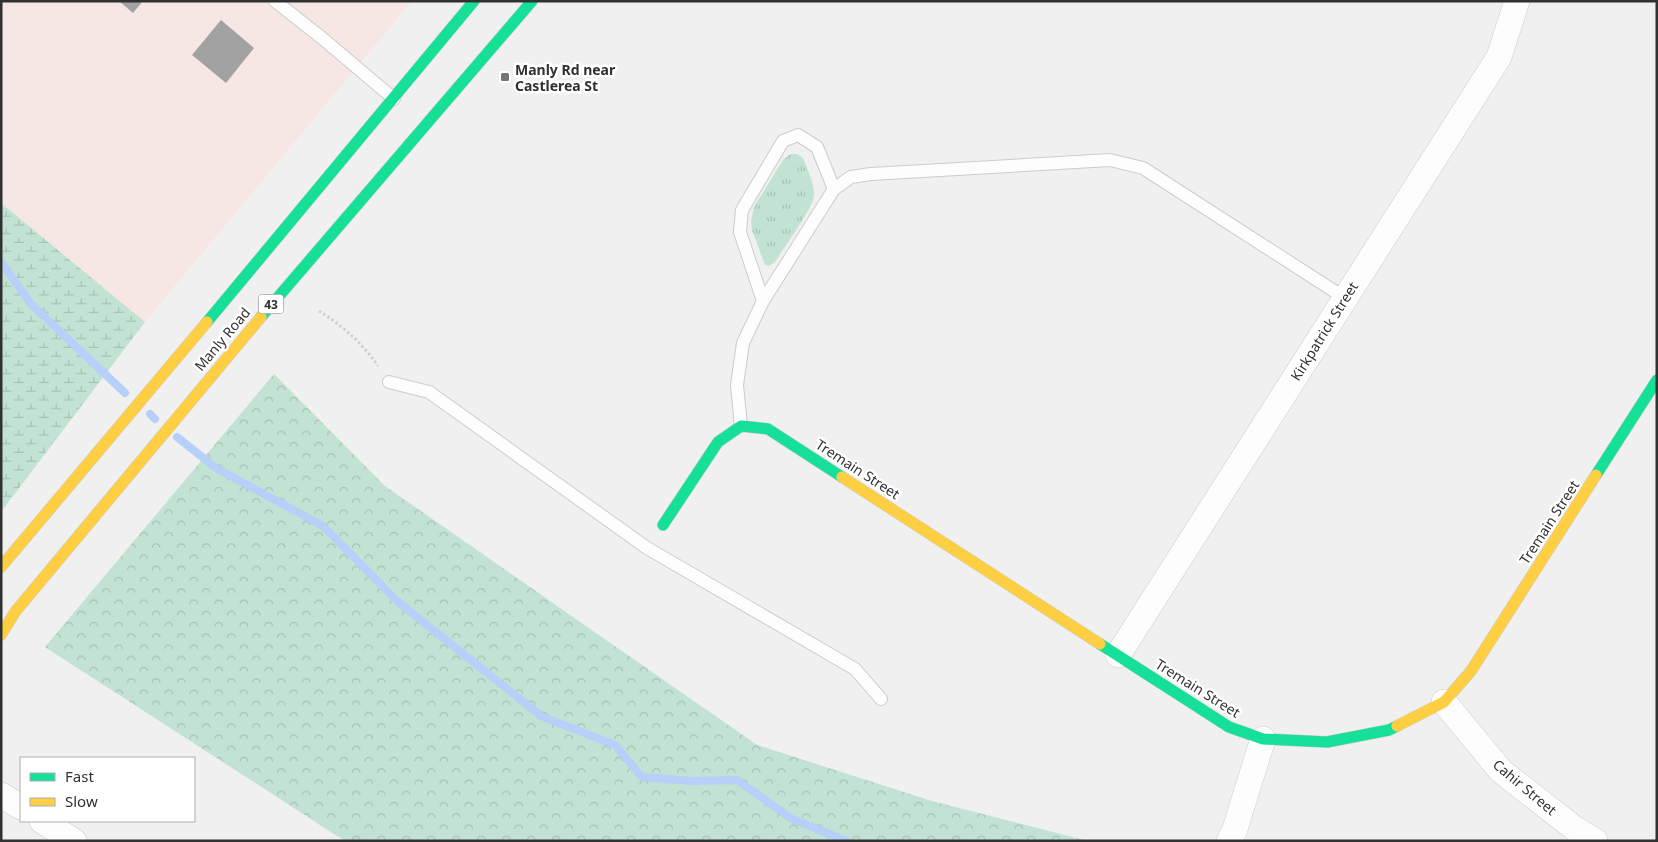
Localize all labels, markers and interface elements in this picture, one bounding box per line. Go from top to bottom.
place label: Manly Rd near Castlerea St [515,60,616,95]
marker: Manly Rd near Castlerea St [499,71,511,83]
street label: Kirkpatrick Street [1286,278,1362,384]
road number: 43 [258,294,284,314]
street label: Manly Road [190,303,254,375]
street label: Tremain Street [812,435,904,503]
street label: Tremain Street [1515,476,1583,568]
street label: Tremain Street [1152,654,1244,722]
street label: Cahir Street [1489,755,1561,819]
legend [20,757,195,822]
text: Fast [65,766,94,786]
text: Slow [65,791,98,811]

